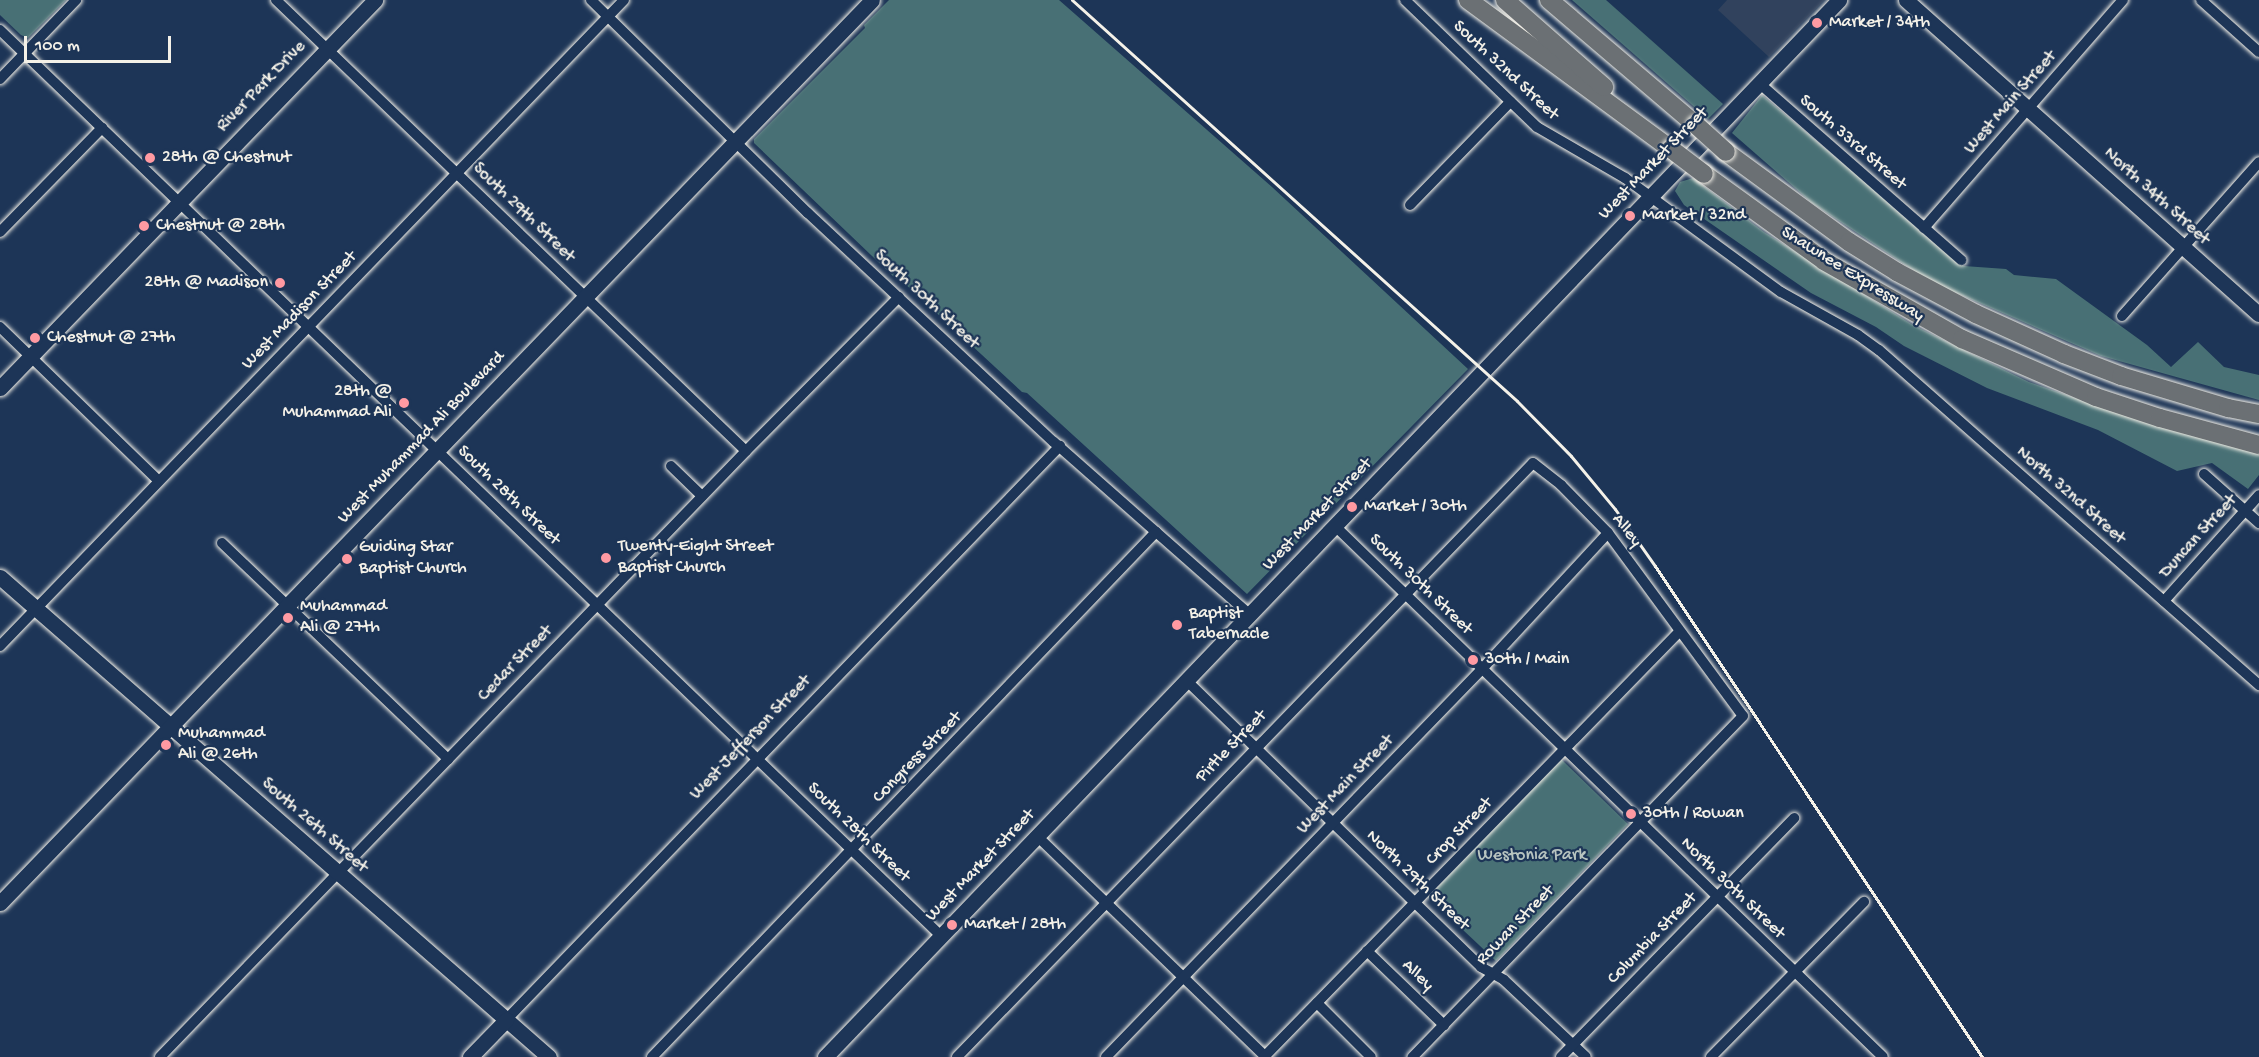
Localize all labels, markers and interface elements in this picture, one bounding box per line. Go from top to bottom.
place label: Market / 34th [1829,12,1930,34]
street label: South 32nd Street [1448,16,1562,126]
marker: Market / 34th [1810,16,1824,30]
scale bar [27,24,174,62]
text: 100 m [35,36,80,57]
street label: River Park Drive [213,37,311,137]
street label: West Main Street [1960,47,2062,159]
street label: South 33rd Street [1794,90,1910,196]
street label: West Market Street [1595,103,1713,225]
street label: North 34th Street [2098,144,2214,250]
place label: 28th @ Chestnut [162,147,291,169]
marker: 28th @ Chestnut [143,151,157,165]
street label: South 29th Street [467,159,579,267]
place label: Market / 32nd [1642,205,1746,227]
marker: Market / 32nd [1623,209,1637,223]
place label: Chestnut @ 28th [156,215,285,237]
marker: Chestnut @ 28th [137,219,151,233]
street label: Shawnee Expressway [1776,222,1928,328]
street label: South 30th Street [869,246,983,354]
street label: West Madison Street [238,247,362,375]
place label: 28th @ Madison [145,272,268,294]
marker: 28th @ Madison [273,276,287,290]
place label: Chestnut @ 27th [47,327,176,349]
marker: Chestnut @ 27th [28,331,42,345]
street label: West Muhammad Ali Boulevard [334,347,510,529]
place label: 28th @ Muhammad Ali [283,382,392,424]
marker: 28th @ Muhammad Ali [397,396,411,410]
street label: South 28th Street [452,441,564,551]
street label: North 32nd Street [2011,442,2129,550]
street label: West Market Street [1259,454,1377,576]
street label: Duncan Street [2156,491,2242,583]
place label: Market / 30th [1364,496,1467,518]
marker: Market / 30th [1345,500,1359,514]
street label: Alley [1606,510,1646,552]
street label: South 30th Street [1363,530,1477,640]
place label: Twenty-Eight Street Baptist Church [618,537,773,580]
place label: Guiding Star Baptist Church [359,538,467,580]
marker: Twenty-Eight Street Baptist Church [599,551,613,565]
marker: Guiding Star Baptist Church [340,552,354,566]
place label: Muhammad Ali @ 27th [300,597,387,640]
place label: Baptist Tabernacle [1189,604,1269,646]
marker: Muhammad Ali @ 27th [281,611,295,625]
marker: Baptist Tabernacle [1170,618,1184,632]
street label: Cedar Street [474,621,558,707]
place label: 30th / Main [1485,649,1569,671]
marker: 30th / Main [1466,653,1480,667]
street label: West Jefferson Street [686,671,816,805]
street label: Pirtle Street [1192,706,1272,788]
street label: Congress Street [869,708,967,808]
place label: Muhammad Ali @ 26th [178,724,265,766]
street label: West Main Street [1293,731,1399,839]
marker: Muhammad Ali @ 26th [159,738,173,752]
street label: South 26th Street [256,774,372,878]
street label: South 28th Street [802,778,914,888]
street label: Crop Street [1422,793,1498,871]
place label: 30th / Rowan [1643,803,1744,825]
street label: West Market Street [922,805,1040,927]
marker: 30th / Rowan [1624,807,1638,821]
street label: North 29th Street [1361,826,1473,936]
street label: North 30th Street [1675,833,1789,945]
park label: Westonia Park [1478,845,1586,867]
street label: Rowan Street [1472,881,1560,971]
street label: Columbia Street [1604,888,1702,990]
place label: Market / 28th [964,914,1066,936]
marker: Market / 28th [945,918,959,932]
street label: Alley [1396,955,1438,997]

